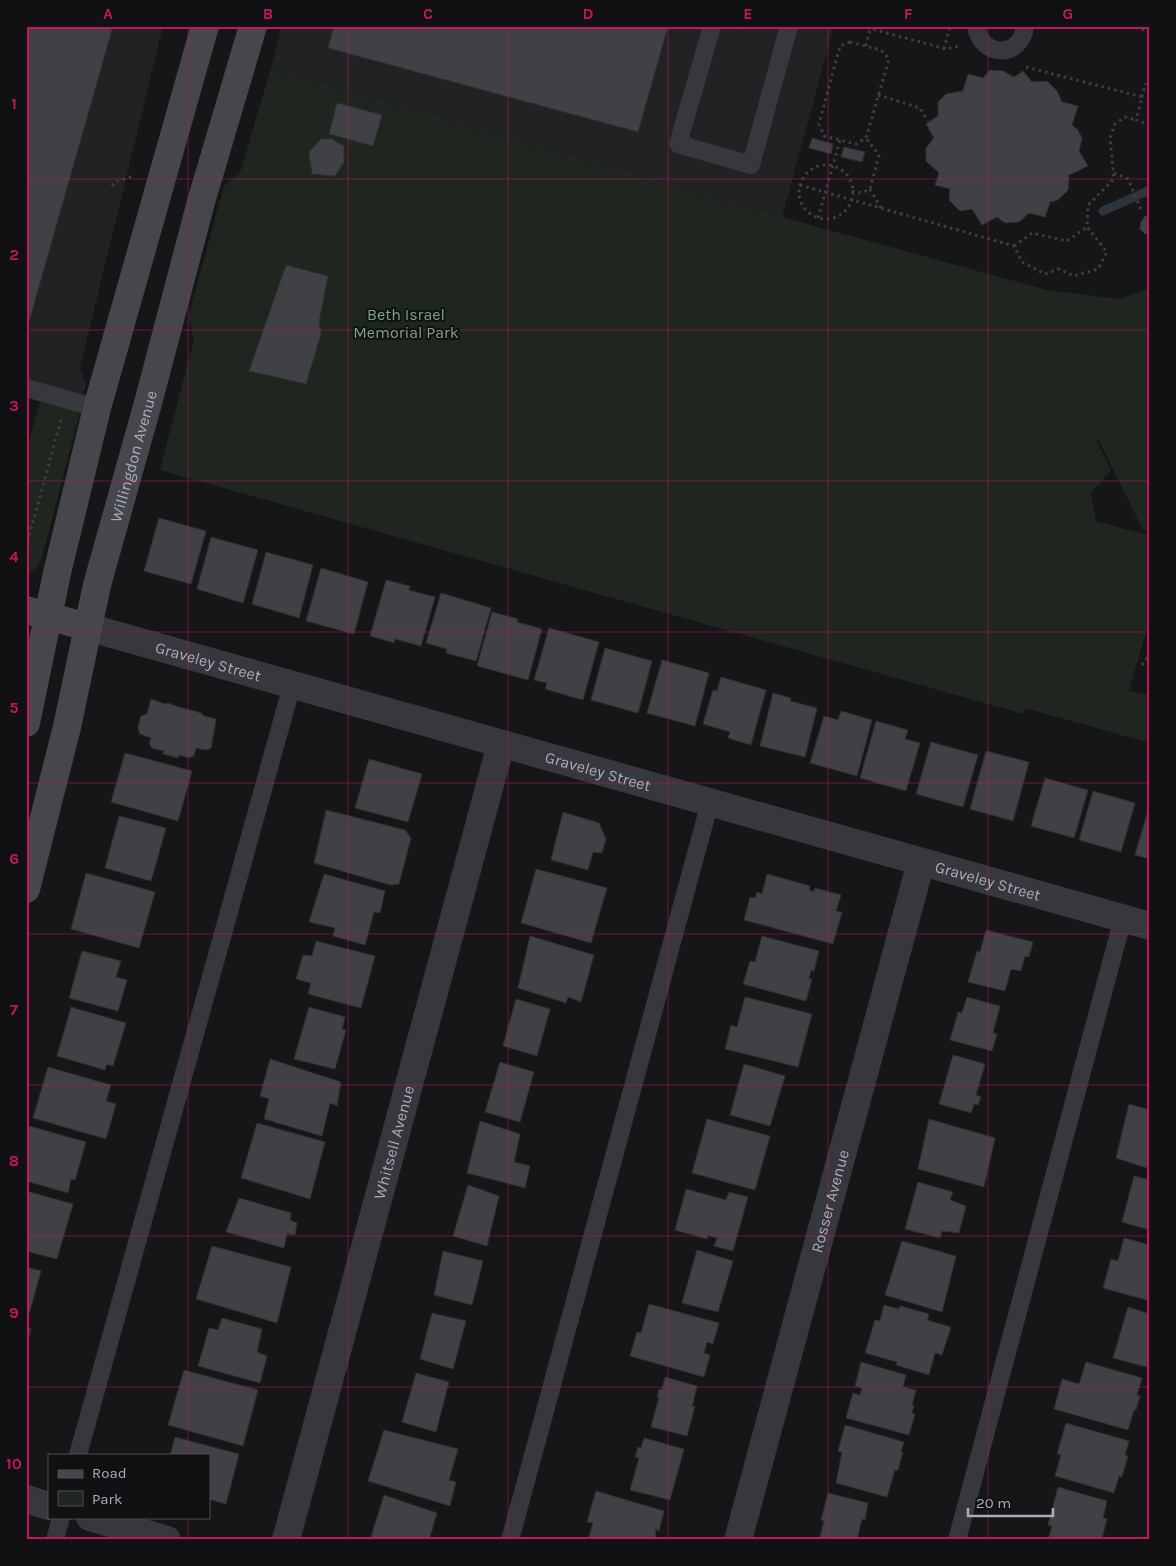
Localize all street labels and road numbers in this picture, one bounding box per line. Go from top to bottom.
street label: Willingdon Avenue [106,388,160,524]
street label: Graveley Street [153,637,263,685]
street label: Graveley Street [543,747,653,795]
street label: Graveley Street [933,857,1043,904]
street label: Whitsell Avenue [369,1083,418,1201]
street label: Rosser Avenue [806,1148,852,1255]

